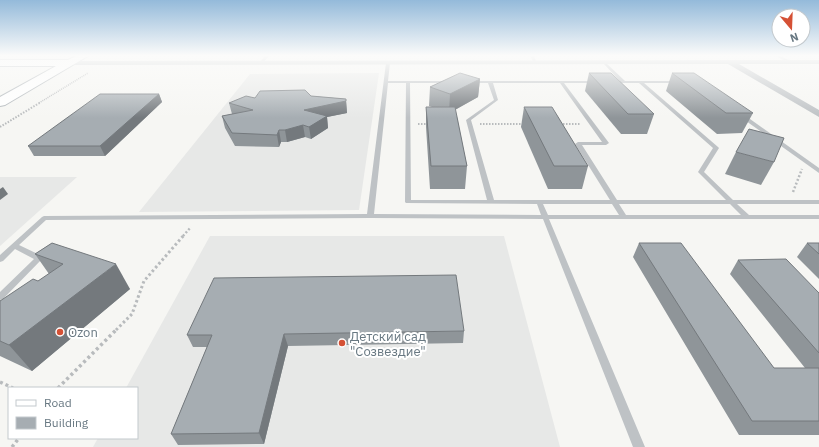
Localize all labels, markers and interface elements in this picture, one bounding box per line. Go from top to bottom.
north arrow [771,8,811,48]
text: N [788,30,800,45]
place label: Ozon [68,324,98,341]
marker: Ozon [55,327,65,337]
place label: Детский сад "Созвездие" [350,328,426,360]
marker: Детский сад "Созвездие" [337,338,347,348]
legend [8,387,138,439]
text: Road [44,395,72,410]
text: Building [44,415,89,430]

